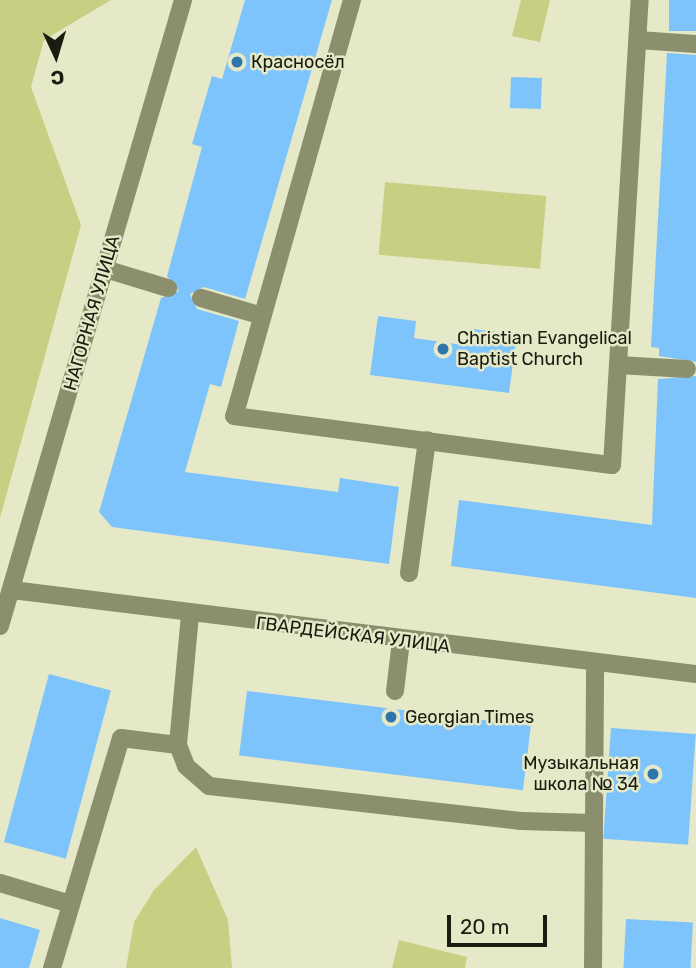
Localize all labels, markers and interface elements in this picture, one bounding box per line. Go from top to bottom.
north arrow [21,21,91,91]
place label: Красносёл [251,51,345,73]
marker: Красносёл [229,54,245,70]
text: С [50,66,65,89]
street label: НАГОРНАЯ УЛИЦА [60,233,124,393]
place label: Christian Evangelical Baptist Church [457,328,632,370]
marker: Christian Evangelical Baptist Church [435,341,451,357]
street label: ГВАРДЕЙСКАЯ УЛИЦА [255,612,451,658]
place label: Georgian Times [405,706,535,728]
marker: Georgian Times [383,709,399,725]
place label: Музыкальная школа № 34 [523,753,639,796]
marker: Музыкальная школа № 34 [645,766,661,782]
scale bar [451,902,551,946]
text: 20 m [460,914,509,939]

